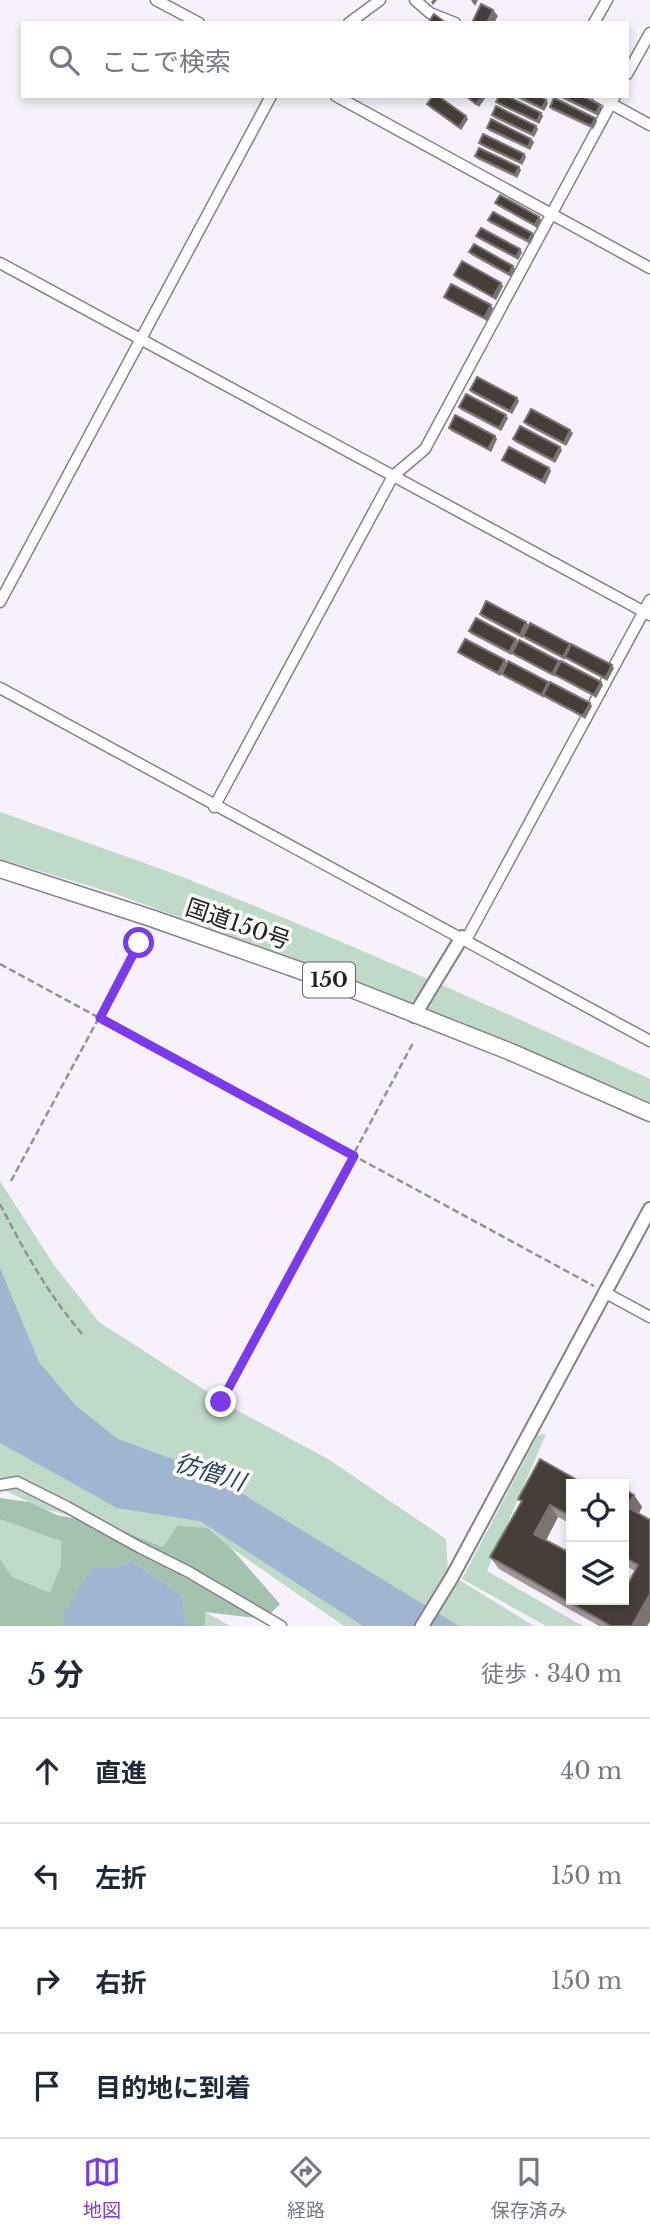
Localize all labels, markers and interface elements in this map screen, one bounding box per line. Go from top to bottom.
search box [21,21,629,98]
icon: search [45,41,83,79]
text: ここで検索 [101,46,231,78]
street label: 国道150号 [182,893,294,955]
route start [123,927,154,958]
road number: 150 [303,962,355,998]
route end [205,1386,236,1417]
water label: 彷僧川 [171,1448,252,1497]
map controls [566,1479,629,1605]
button: locate [566,1479,629,1542]
button: layers [566,1542,629,1605]
text: 5 分 [28,1656,84,1693]
text: 徒歩 · 340 m [481,1660,622,1688]
icon: ahead [28,1752,66,1790]
text: 直進 [95,1757,147,1789]
text: 40 m [561,1757,622,1785]
icon: left [28,1857,66,1895]
text: 左折 [95,1862,147,1894]
text: 150 m [551,1862,622,1890]
icon: right [28,1962,66,2000]
text: 右折 [95,1967,147,1999]
text: 150 m [551,1967,622,1995]
icon: arrive [28,2067,66,2105]
text: 目的地に到着 [95,2072,251,2104]
tab: 地図 [83,2153,121,2222]
tab: 経路 [287,2153,325,2222]
tab: 保存済み [491,2153,567,2222]

